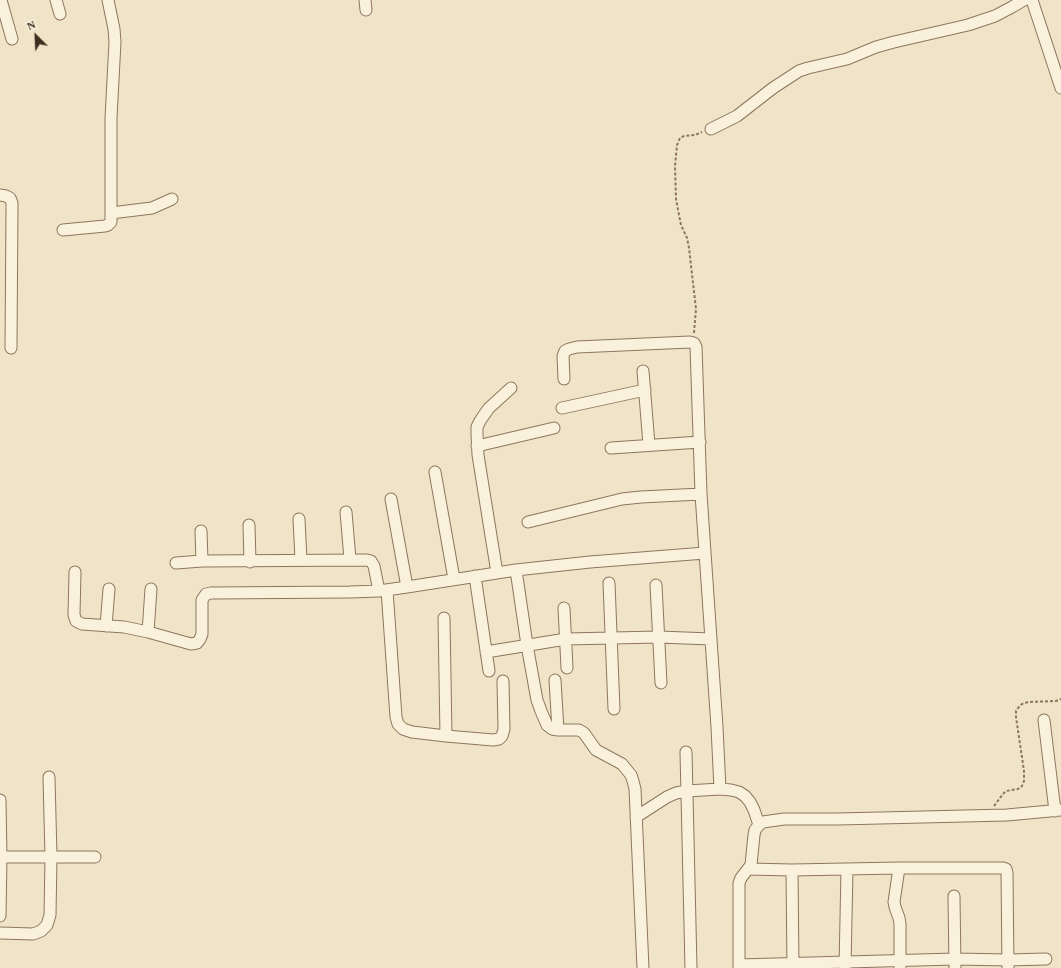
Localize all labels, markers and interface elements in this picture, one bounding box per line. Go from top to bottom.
north arrow [16,16,56,56]
text: N [25,18,37,32]

